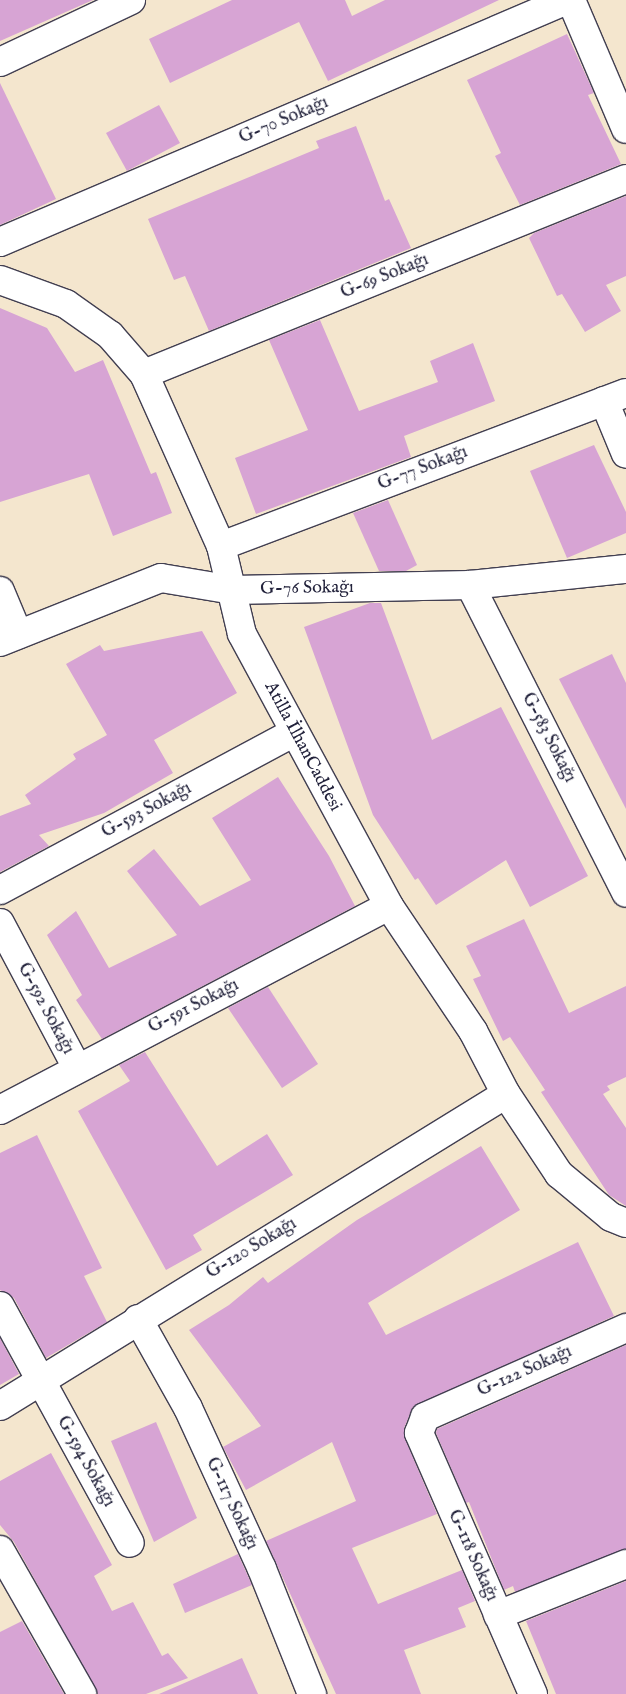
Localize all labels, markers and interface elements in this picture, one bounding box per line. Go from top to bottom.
street label: G-70 Sokağı [236,93,332,149]
street label: G-69 Sokağı [338,250,432,304]
street label: G-77 Sokağı [375,442,471,496]
street label: G-76 Sokağı [260,577,354,601]
street label: Atilla İlhanCaddesi [259,679,345,815]
street label: G-583 Sokağı [516,690,580,786]
street label: G-593 Sokağı [98,778,196,844]
street label: G-592 Sokağı [12,960,78,1058]
street label: G-591 Sokağı [145,975,243,1039]
street label: G-120 Sokağı [203,1214,301,1284]
street label: G-122 Sokağı [474,1342,576,1402]
street label: G-594 Sokağı [51,1413,119,1511]
street label: G-117 Sokağı [200,1454,262,1554]
street label: G-118 Sokağı [442,1507,502,1605]

